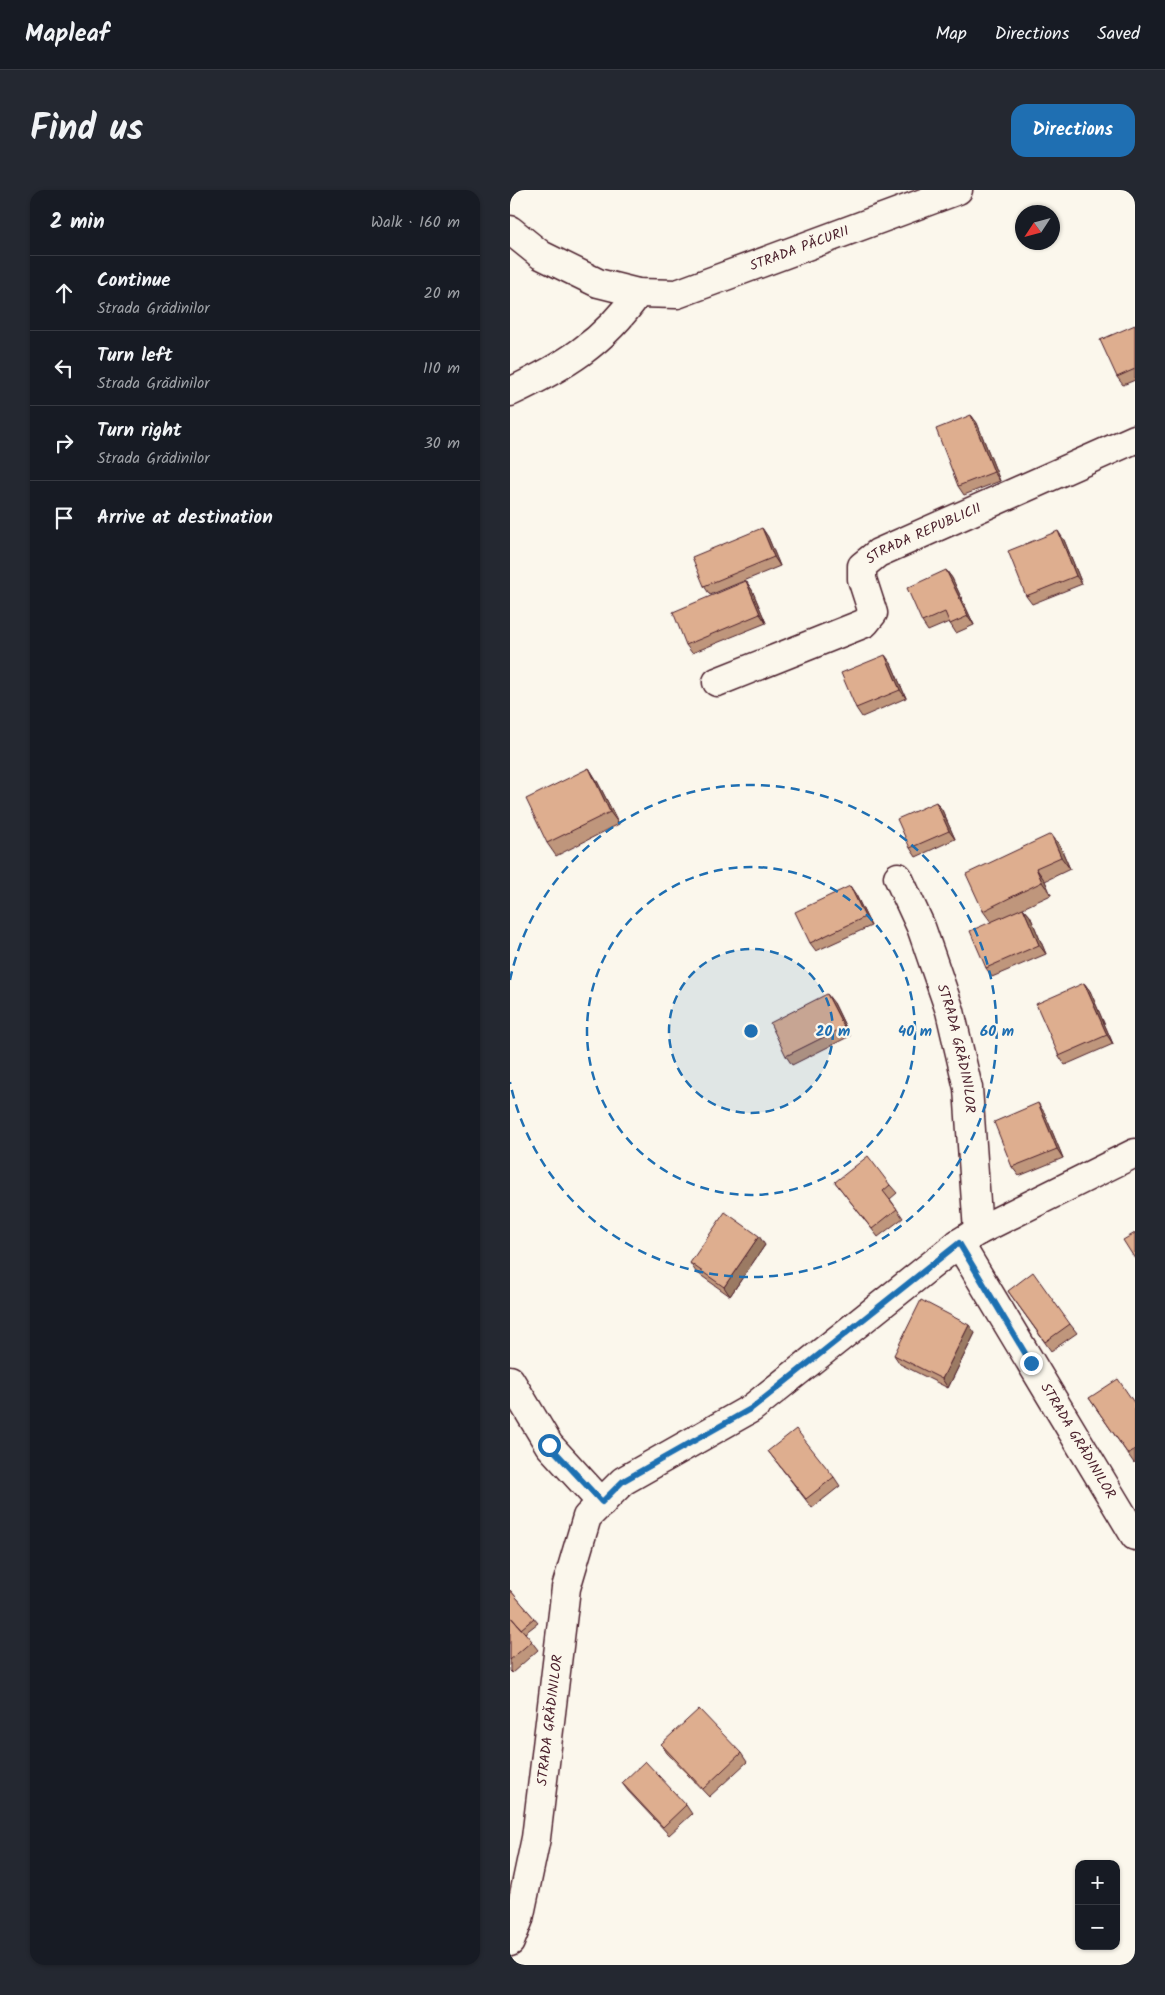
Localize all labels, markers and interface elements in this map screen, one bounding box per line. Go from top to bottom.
text: Mapleaf [25,15,109,54]
text: Map [935,20,967,49]
text: Directions [995,20,1069,49]
text: Saved [1097,20,1140,49]
text: Find us [30,102,143,158]
button: Directions [1011,104,1135,157]
north arrow [1015,205,1060,250]
text: 2 min [50,206,105,239]
text: Walk · 160 m [371,210,460,235]
street label: STRADA PĂCURII [746,220,852,277]
text: Continue [97,266,170,296]
icon: ahead [50,279,78,307]
text: 20 m [424,281,460,306]
text: Strada Grădinilor [97,296,210,321]
text: Turn left [97,341,172,371]
icon: left [50,354,78,382]
text: 110 m [423,356,460,381]
text: Strada Grădinilor [97,371,210,396]
text: Turn right [97,416,182,446]
icon: right [50,429,78,457]
text: 30 m [424,431,460,456]
text: Strada Grădinilor [97,446,210,471]
street label: STRADA REPUBLICII [861,497,985,570]
text: Arrive at destination [97,503,273,533]
icon: arrive [50,504,78,532]
street label: STRADA GRĂDINILOR [931,981,981,1114]
text: 20 m [816,1020,850,1044]
text: 40 m [898,1020,932,1044]
text: 60 m [980,1020,1014,1044]
centre of rings [742,1022,760,1040]
route end [1020,1352,1043,1375]
street label: STRADA GRĂDINILOR [1035,1379,1121,1503]
route start [538,1434,561,1457]
street label: STRADA GRĂDINILOR [531,1654,569,1787]
map controls [1075,1860,1120,1950]
button: + [1075,1860,1120,1905]
button: − [1075,1905,1120,1950]

